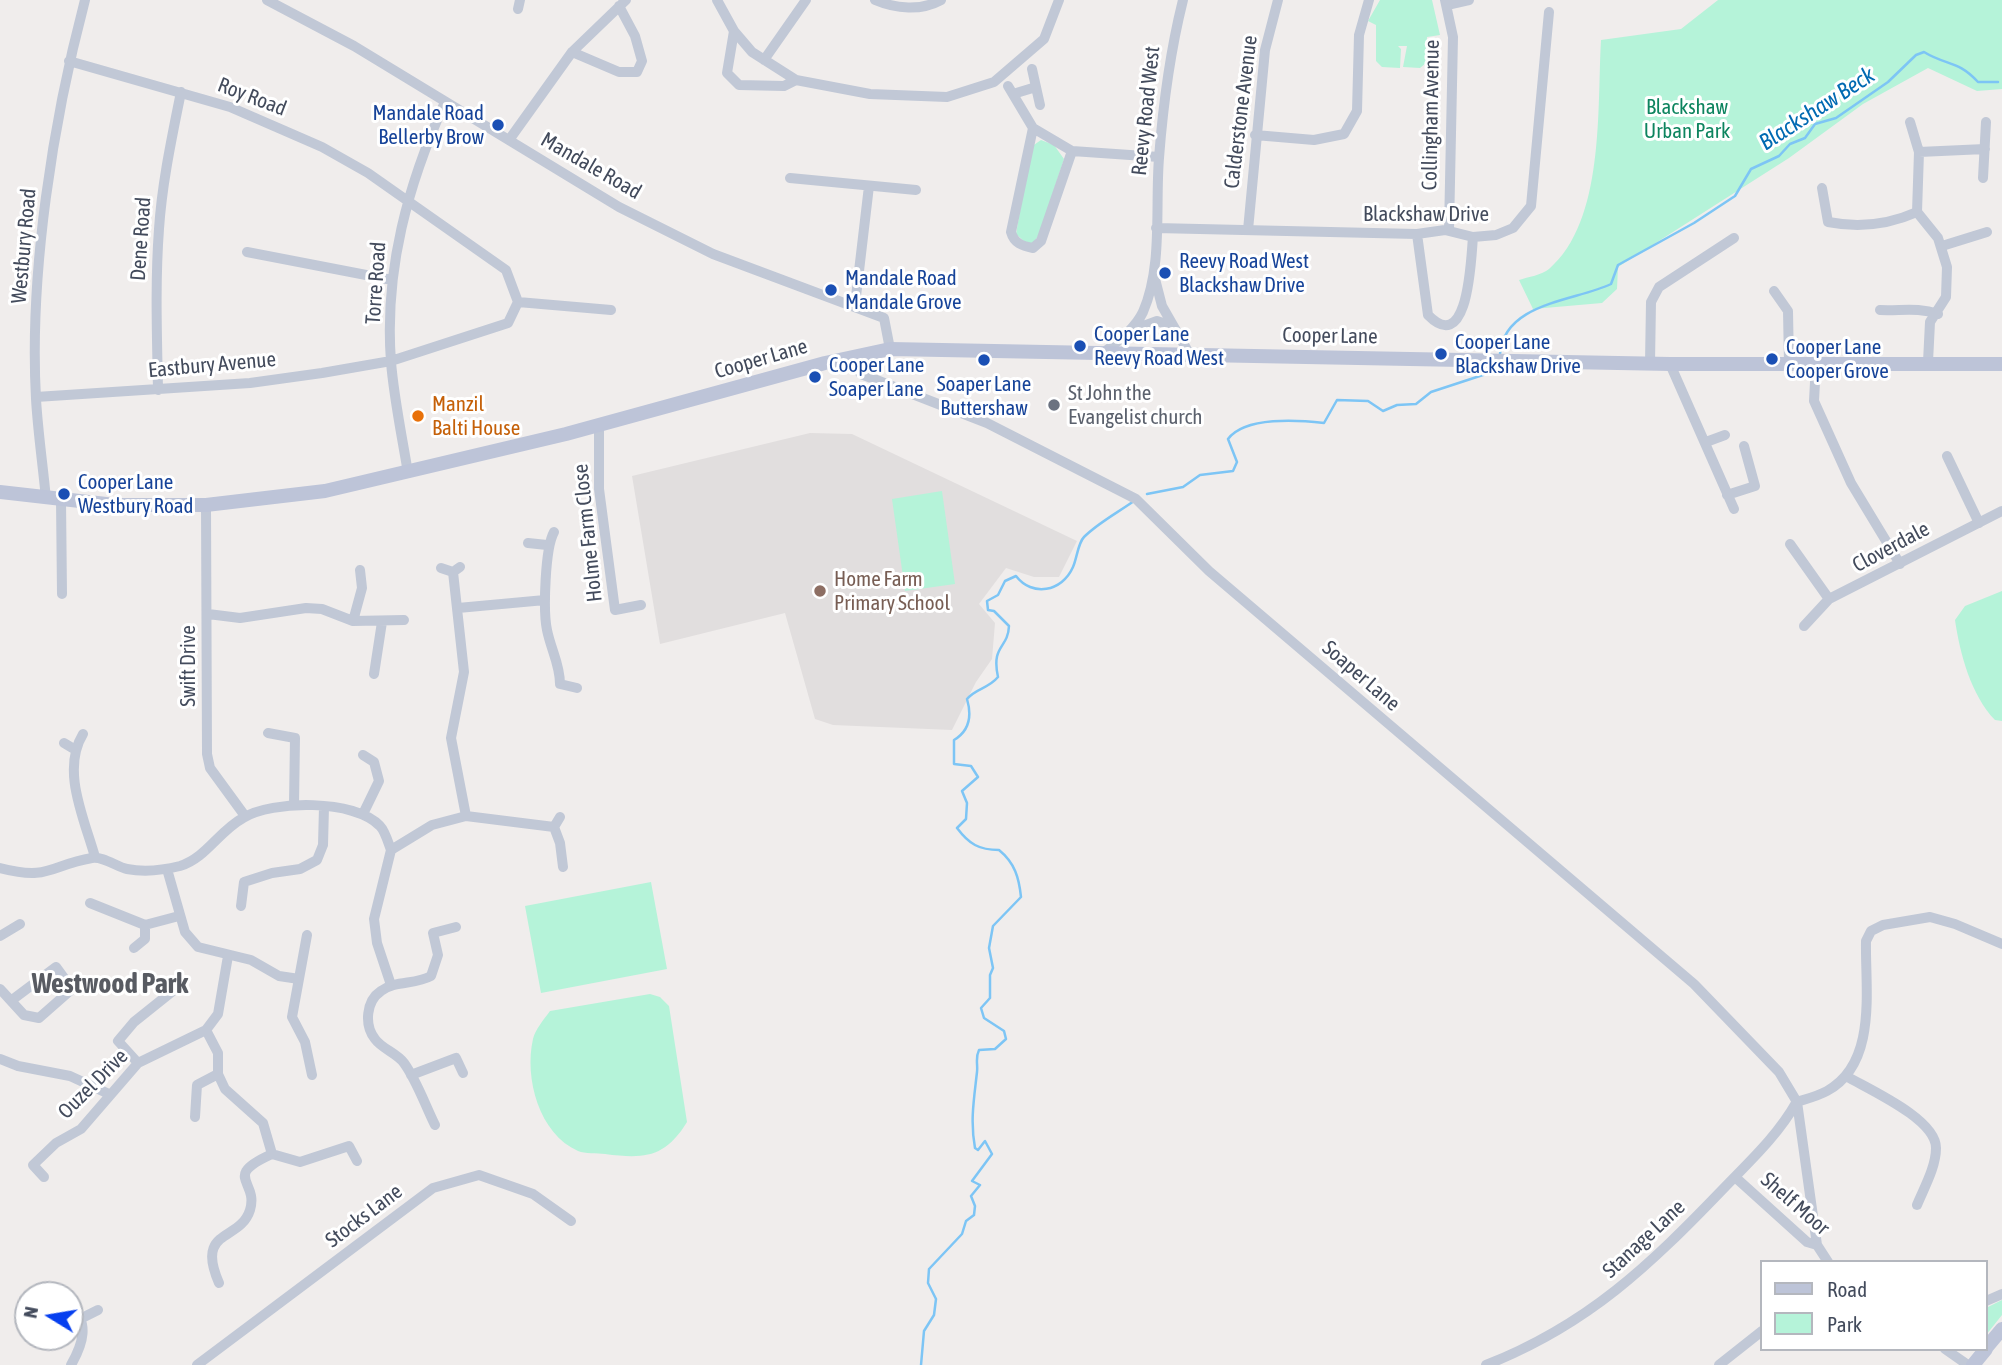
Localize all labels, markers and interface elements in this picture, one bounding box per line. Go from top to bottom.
street label: Calderstone Avenue [1219,34,1263,190]
street label: Collingham Avenue [1417,40,1445,190]
street label: Reevy Road West [1127,45,1165,177]
water label: Blackshaw Beck [1754,61,1880,157]
street label: Roy Road [214,72,290,122]
park label: Blackshaw Urban Park [1644,94,1730,144]
place label: Mandale Road Bellerby Brow [372,100,484,150]
marker: Mandale Road Bellerby Brow [490,117,506,133]
street label: Mandale Road [536,127,646,205]
street label: Westbury Road [6,187,42,305]
street label: Dene Road [126,196,156,282]
street label: Blackshaw Drive [1363,201,1489,227]
street label: Torre Road [361,241,391,325]
place label: Reevy Road West Blackshaw Drive [1179,248,1309,298]
place label: Mandale Road Mandale Grove [845,265,961,315]
marker: Reevy Road West Blackshaw Drive [1157,265,1173,281]
marker: Mandale Road Mandale Grove [823,282,839,298]
place label: Cooper Lane Reevy Road West [1094,321,1224,371]
street label: Cooper Lane [1282,323,1378,349]
place label: Cooper Lane Blackshaw Drive [1455,329,1581,379]
street label: Cooper Lane [712,334,810,384]
place label: Cooper Lane Cooper Grove [1786,334,1889,384]
marker: Cooper Lane Reevy Road West [1072,338,1088,354]
marker: Cooper Lane Blackshaw Drive [1433,346,1449,362]
street label: Eastbury Avenue [147,347,277,383]
marker: Cooper Lane Cooper Grove [1764,351,1780,367]
place label: Cooper Lane Soaper Lane [829,352,924,402]
marker: Soaper Lane Buttershaw [976,352,992,368]
marker: Cooper Lane Soaper Lane [807,369,823,385]
place label: Soaper Lane Buttershaw [937,371,1031,421]
place label: St John the Evangelist church [1068,380,1202,430]
place label: Manzil Balti House [432,391,520,441]
marker: St John the Evangelist church [1046,397,1062,413]
marker: Manzil Balti House [410,408,426,424]
street label: Holme Farm Close [568,463,608,603]
place label: Cooper Lane Westbury Road [78,469,193,519]
marker: Cooper Lane Westbury Road [56,486,72,502]
street label: Cloverdale [1848,516,1934,578]
place label: Home Farm Primary School [834,566,950,616]
marker: Home Farm Primary School [812,583,828,599]
street label: Swift Drive [175,625,201,707]
street label: Soaper Lane [1317,635,1405,717]
district label: Westwood Park [32,967,188,1001]
street label: Ouzel Drive [53,1044,133,1124]
street label: Shelf Moor [1755,1167,1835,1241]
street label: Stocks Lane [321,1179,407,1253]
street label: Stanage Lane [1598,1195,1690,1283]
legend [1760,1260,1988,1351]
text: Road [1827,1277,1867,1301]
north arrow [14,1281,84,1351]
text: N [18,1305,42,1320]
text: Park [1827,1312,1862,1336]

